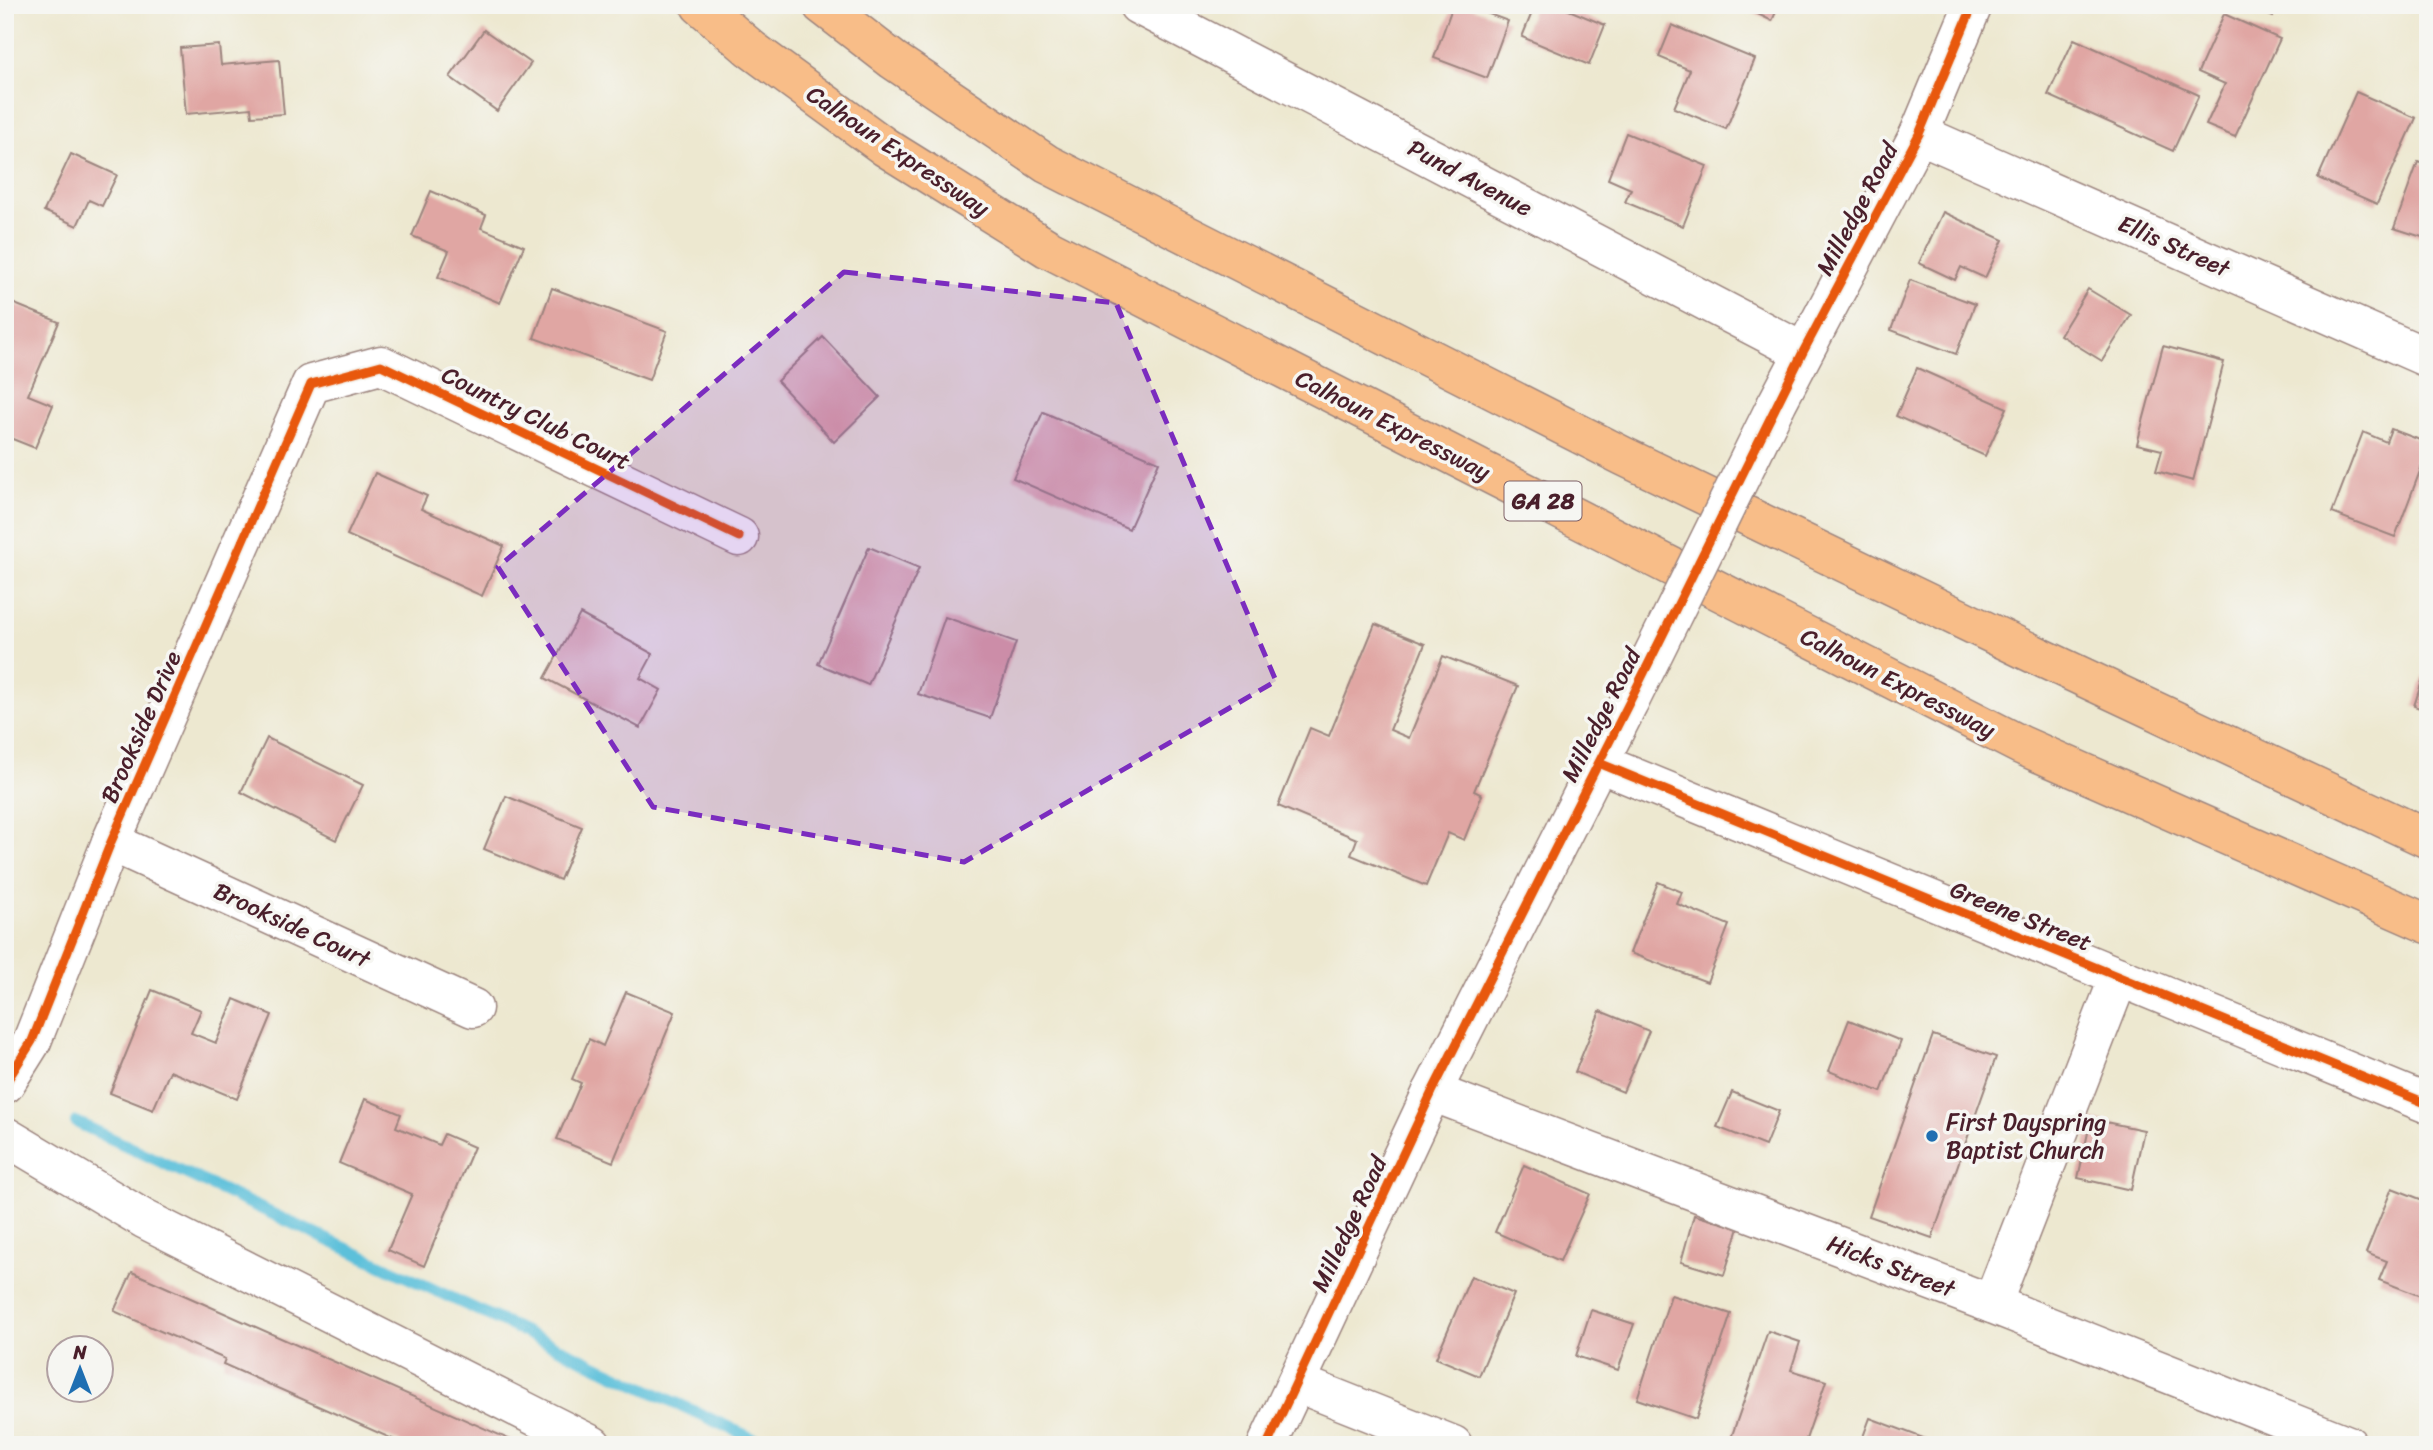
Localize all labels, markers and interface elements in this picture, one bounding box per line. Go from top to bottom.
street label: Calhoun Expressway [797,74,999,229]
street label: Pund Avenue [1400,127,1540,229]
street label: Milledge Road [1804,133,1911,283]
street label: Ellis Street [2111,203,2238,290]
street label: Country Club Court [434,354,638,482]
street label: Calhoun Expressway [1288,358,1499,493]
road number: GA 28 [1504,481,1582,520]
street label: Calhoun Expressway [1793,616,2004,751]
street label: Milledge Road [1549,639,1654,790]
street label: Brookside Drive [89,643,194,810]
street label: Greene Street [1944,868,2098,964]
street label: Brookside Court [206,870,379,980]
place label: First Dayspring Baptist Church [1946,1101,2107,1171]
marker: First Dayspring Baptist Church [1924,1128,1940,1144]
street label: Milledge Road [1299,1148,1400,1299]
street label: Hicks Street [1821,1222,1962,1310]
north arrow [46,1334,116,1404]
text: N [72,1336,87,1369]

